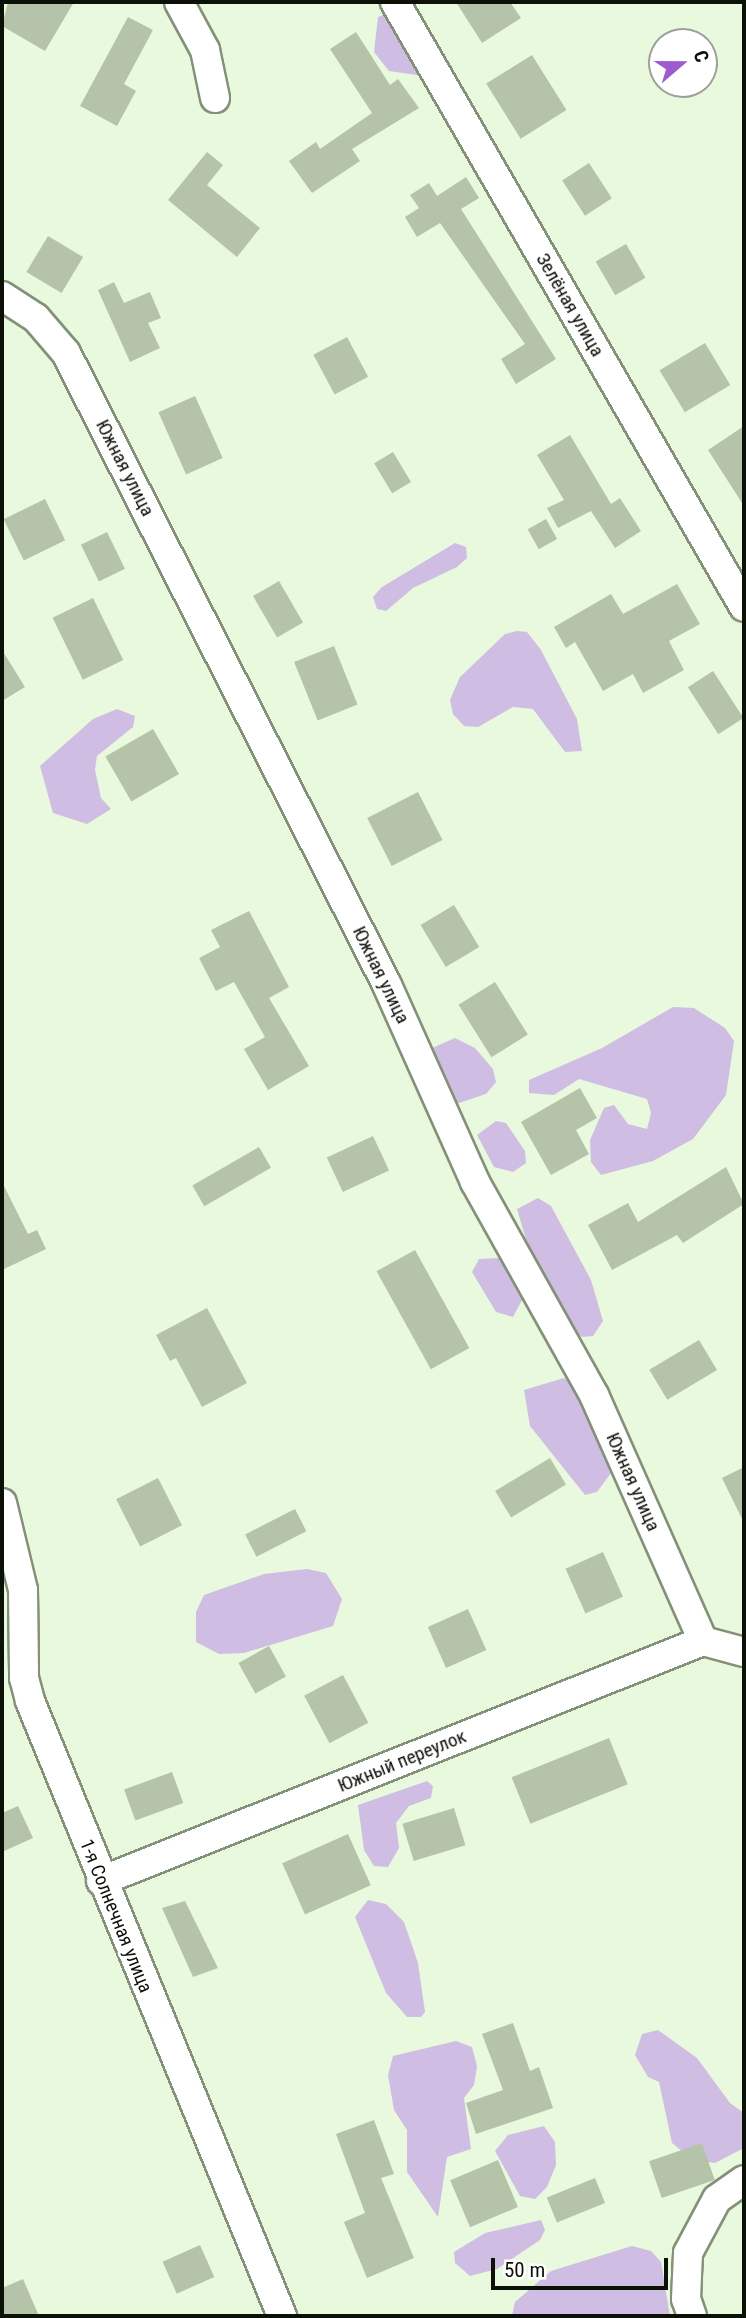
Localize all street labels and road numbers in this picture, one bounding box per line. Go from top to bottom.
street label: Зелёная улица [531,249,609,361]
street label: Южная улица [91,416,159,520]
street label: Южная улица [348,923,414,1027]
street label: Южная улица [601,1429,665,1535]
street label: Южный переулок [334,1725,470,1797]
street label: 1-я Солнечная улица [75,1836,157,1996]

